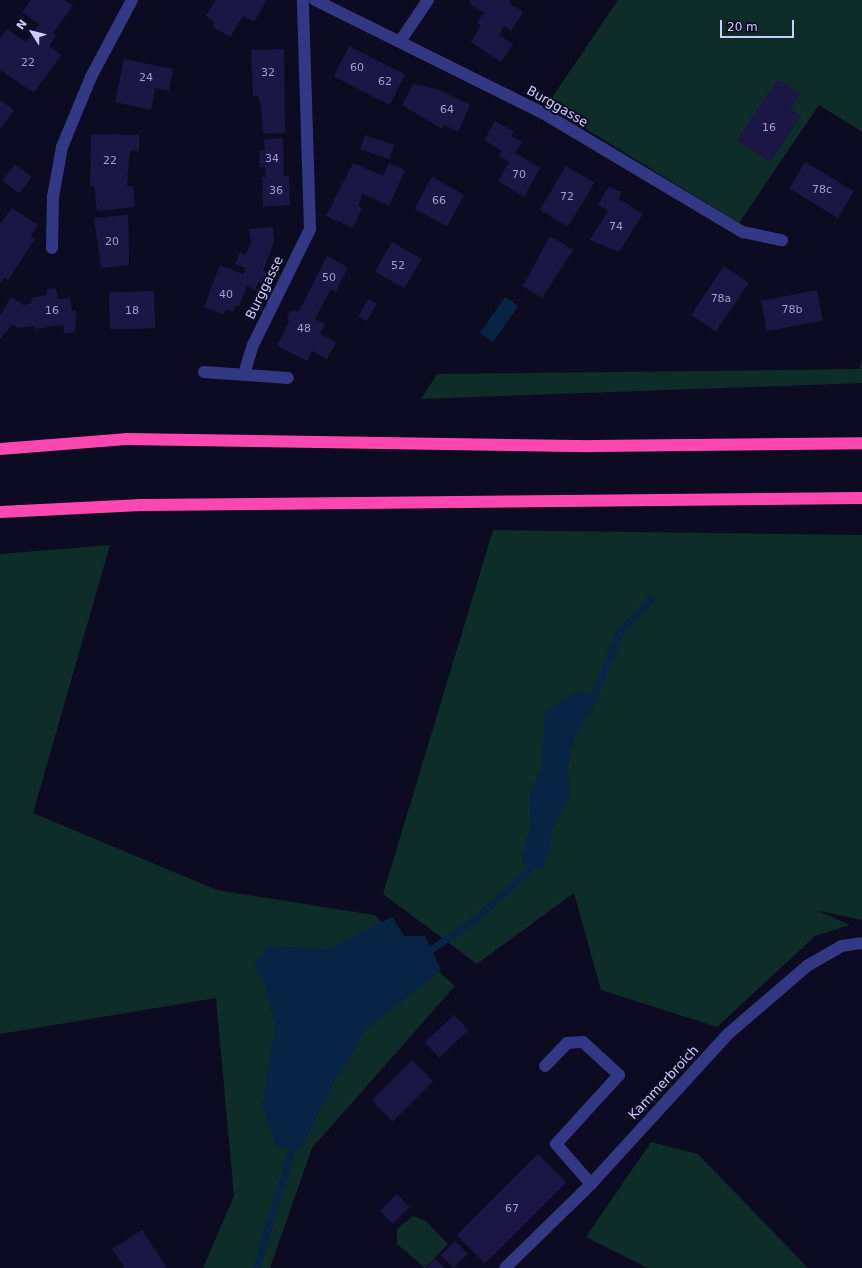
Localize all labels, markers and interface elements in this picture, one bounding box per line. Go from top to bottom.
north arrow [12,12,52,52]
scale bar [722,12,796,38]
text: N [14,17,30,32]
text: 20 m [727,20,758,34]
house number: 22 [21,56,35,70]
house number: 60 [350,61,364,75]
house number: 32 [261,66,275,80]
house number: 24 [139,71,153,85]
house number: 62 [378,75,392,89]
street label: Burggasse [524,83,590,131]
house number: 64 [440,103,454,117]
house number: 16 [762,121,776,135]
house number: 34 [265,152,279,166]
house number: 22 [103,154,117,168]
house number: 70 [512,168,526,182]
house number: 78c [812,183,832,197]
house number: 36 [269,184,283,198]
house number: 72 [560,190,574,204]
house number: 66 [432,194,446,208]
house number: 74 [609,220,623,234]
house number: 20 [105,235,119,249]
street label: Burggasse [243,254,287,322]
house number: 52 [391,259,405,273]
house number: 50 [322,271,336,285]
house number: 40 [219,288,233,302]
house number: 78a [711,292,731,306]
house number: 78b [782,303,802,317]
house number: 16 [45,304,59,318]
house number: 18 [125,304,139,318]
house number: 48 [297,322,311,336]
street label: Kammerbroich [626,1043,702,1123]
house number: 67 [505,1202,519,1216]

